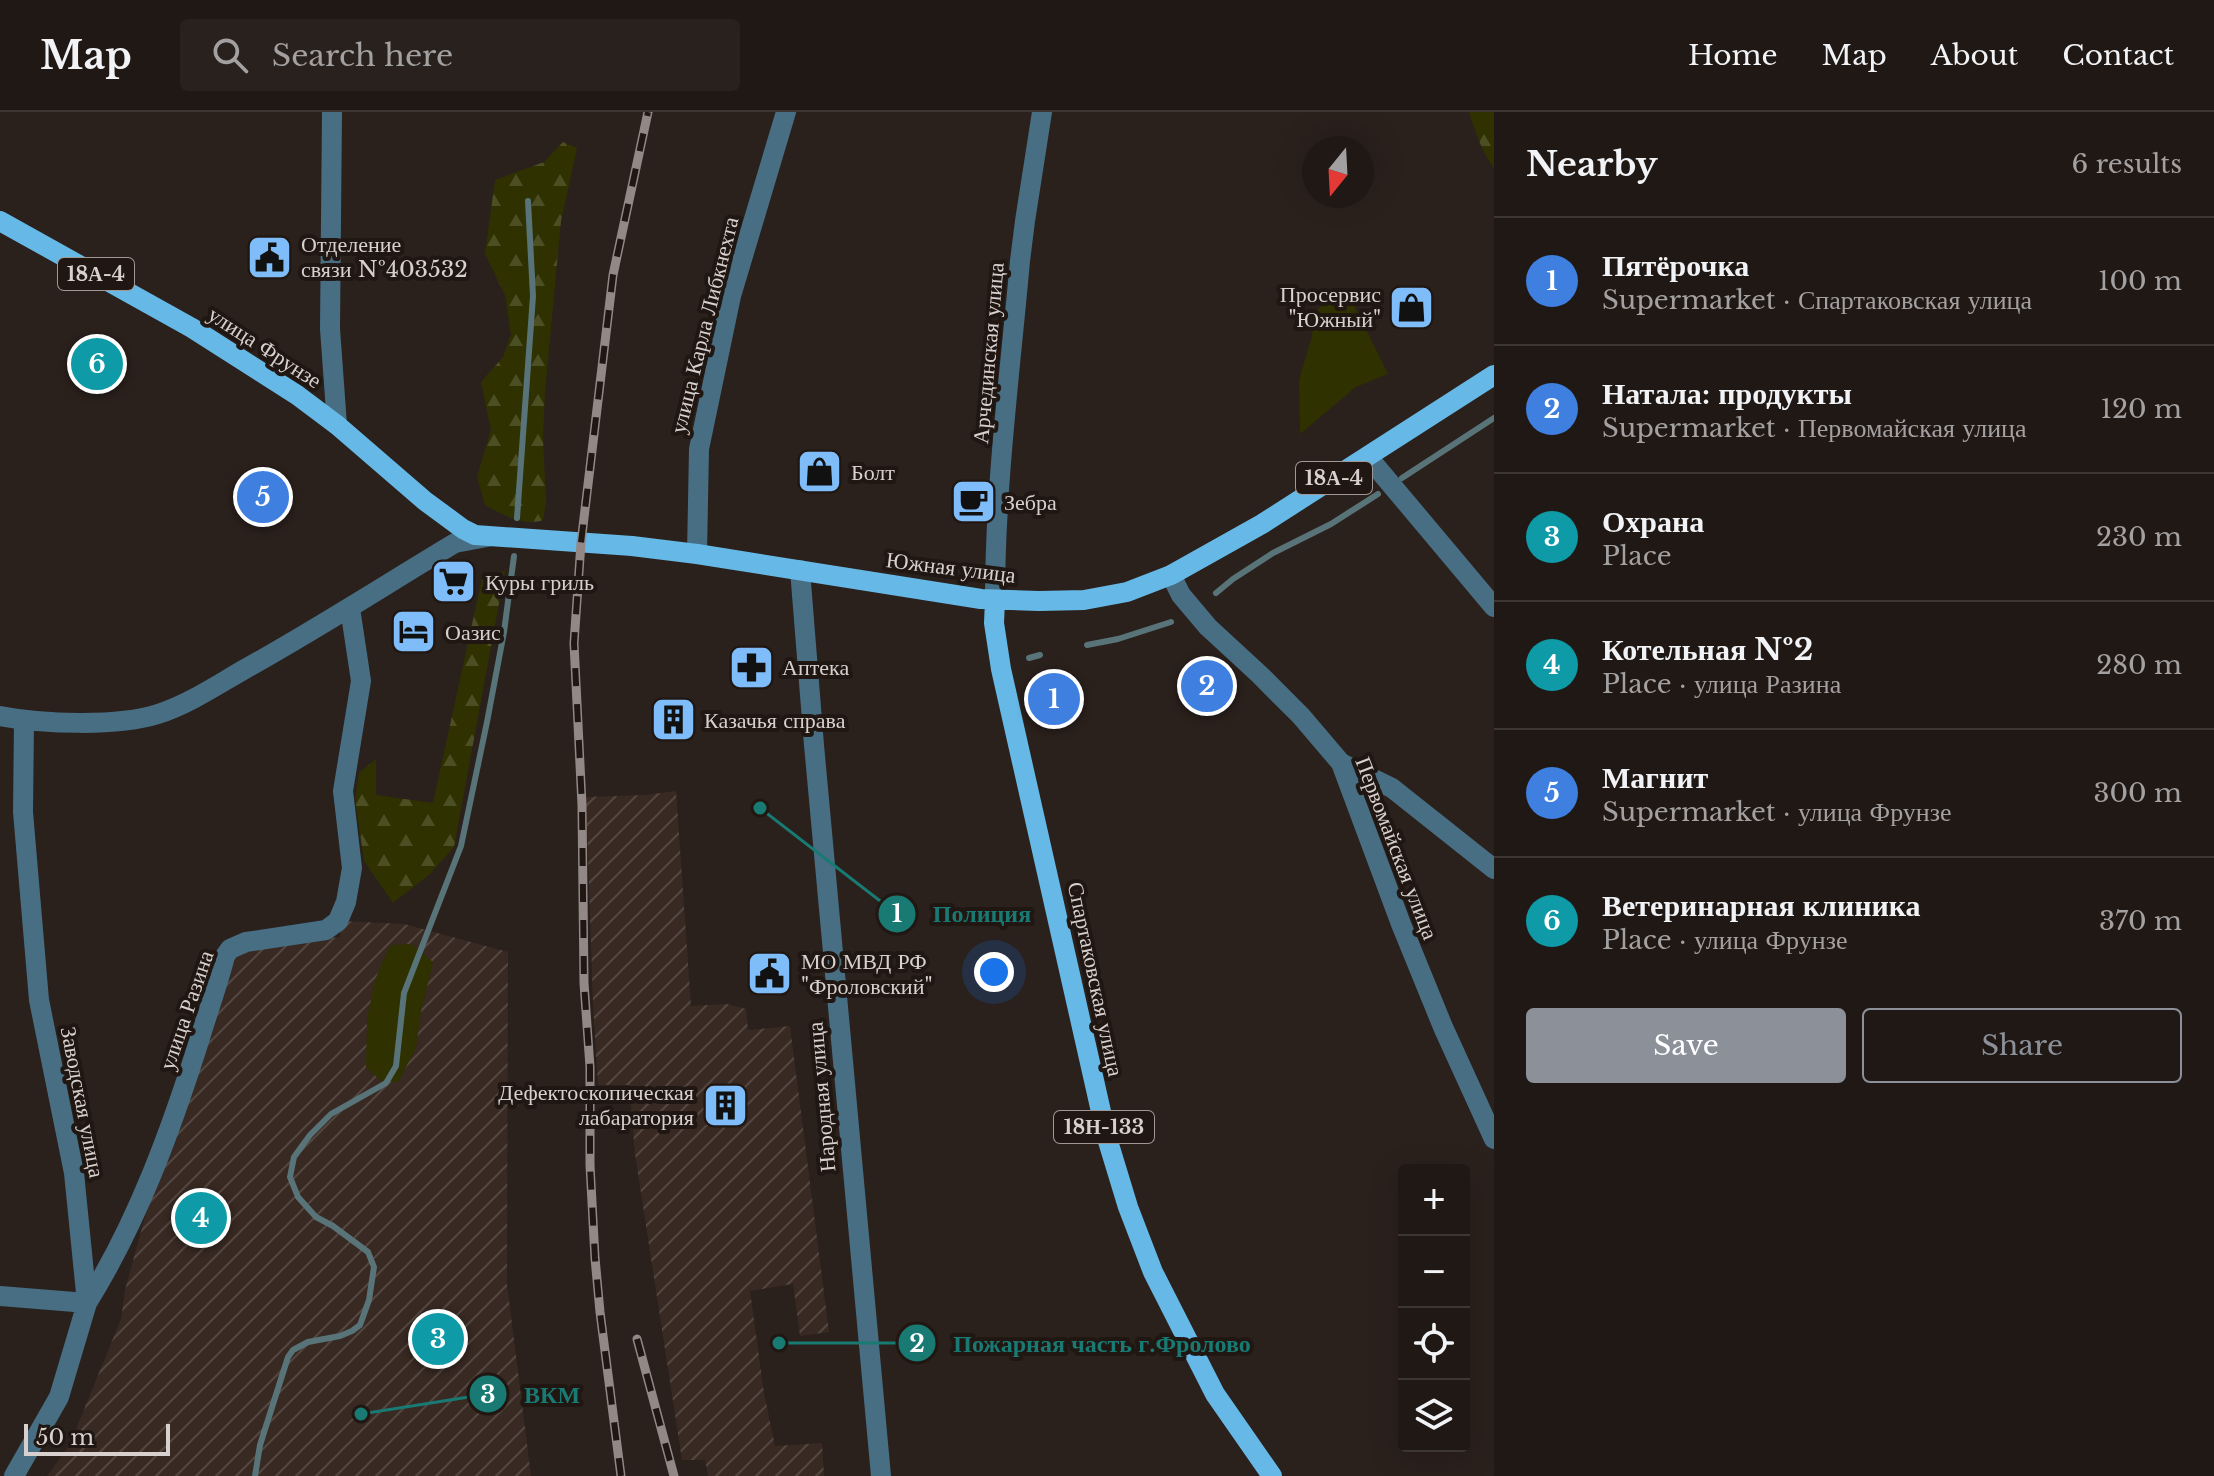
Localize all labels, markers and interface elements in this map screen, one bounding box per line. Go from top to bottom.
search box [180,19,740,91]
text: Map [40,32,132,79]
icon: search [208,33,252,77]
text: Search here [272,37,453,74]
text: Home [1688,38,1778,73]
text: Map [1822,38,1887,73]
text: About [1931,38,2018,73]
text: Contact [2062,38,2174,73]
north arrow [1302,136,1374,208]
text: Nearby [1526,143,1658,185]
text: 6 results [2071,148,2182,180]
street label: улица Карла Либкнехта [664,214,745,436]
place label: Отделение связи №403532 [301,231,468,283]
public building icon: Отделение связи №403532 [246,233,294,281]
text: Пятёрочка [1602,247,1749,284]
road number: 18А-4 [58,258,134,290]
street label: Арчединская улица [967,261,1010,445]
text: 1 [1546,265,1558,297]
text: 100 m [2098,265,2182,297]
place label: Просервис "Южный" [1280,281,1381,333]
shop icon: Просервис "Южный" [1388,283,1436,331]
text: Supermarket · Спартаковская улица [1602,284,2032,316]
street label: улица Фрунзе [203,301,327,394]
pin: 6 [71,334,123,394]
text: Натала: продукты [1602,375,1852,412]
text: 2 [1544,393,1560,425]
text: 120 m [2100,393,2182,425]
text: Supermarket · Первомайская улица [1602,412,2027,444]
shop icon: Болт [796,448,844,496]
place label: Болт [851,459,895,486]
road number: 18А-4 [1296,462,1372,494]
pin: 5 [237,467,289,527]
cafe icon: Зебра [949,478,997,526]
place label: Зебра [1004,489,1057,516]
text: Охрана [1602,503,1704,540]
text: 3 [1544,521,1560,553]
text: 230 m [2096,521,2182,553]
text: Place [1602,540,1672,572]
street label: Южная улица [885,546,1018,589]
supermarket icon: Куры гриль [430,558,478,606]
place label: Куры гриль [485,569,594,596]
hotel icon: Оазис [390,608,438,656]
place label: Оазис [445,619,501,646]
text: Котельная №2 [1602,631,1813,668]
pharmacy icon: Аптека [727,643,775,691]
text: 4 [1543,649,1561,681]
text: 280 m [2096,649,2182,681]
place label: Аптека [782,654,849,681]
pin: 2 [1181,656,1233,716]
text: Place · улица Разина [1602,668,1841,700]
pin: 1 [1028,669,1080,729]
building icon: Казачья справа [649,696,697,744]
place label: Казачья справа [704,707,846,734]
street label: Первомайская улица [1349,753,1444,944]
text: Магнит [1602,759,1708,796]
text: 5 [1544,777,1560,809]
text: 300 m [2093,777,2182,809]
text: Supermarket · улица Фрунзе [1602,796,1952,828]
street label: Спартаковская улица [1062,879,1129,1079]
text: Ветеринарная клиника [1602,887,1921,924]
callout: Полиция [877,890,1047,938]
text: 1 [892,899,902,928]
text: Полиция [933,899,1031,928]
text: 6 [1543,905,1561,937]
text: 370 m [2099,905,2182,937]
text: Place · улица Фрунзе [1602,924,1847,956]
street label: улица Разина [153,947,220,1073]
place label: МО МВД РФ "Фроловский" [801,948,932,1000]
public building icon: МО МВД РФ "Фроловский" [746,950,794,998]
your location [974,952,1014,992]
button: Save [1526,1008,1846,1083]
button: Share [1862,1008,2182,1083]
street label: Народная улица [801,1021,842,1173]
street label: Заводская улица [55,1024,110,1180]
place label: Дефектоскопическая лабаратория [498,1079,694,1131]
building icon: Дефектоскопическая лабаратория [701,1081,749,1129]
road number: 18Н-133 [1054,1111,1154,1143]
map controls [1398,1164,1470,1452]
button: + [1398,1164,1470,1236]
pin: 4 [175,1188,227,1248]
button: − [1398,1236,1470,1308]
button: locate [1398,1308,1470,1380]
pin: 3 [412,1309,464,1369]
callout: Пожарная часть г.Фролово [897,1319,1267,1367]
text: 2 [909,1329,925,1358]
text: Пожарная часть г.Фролово [953,1329,1251,1358]
callout: ВКМ [468,1370,596,1418]
text: 3 [480,1380,496,1409]
text: ВКМ [524,1380,580,1409]
button: layers [1398,1380,1470,1452]
scale bar [24,1420,170,1456]
text: 50 m [36,1424,94,1451]

